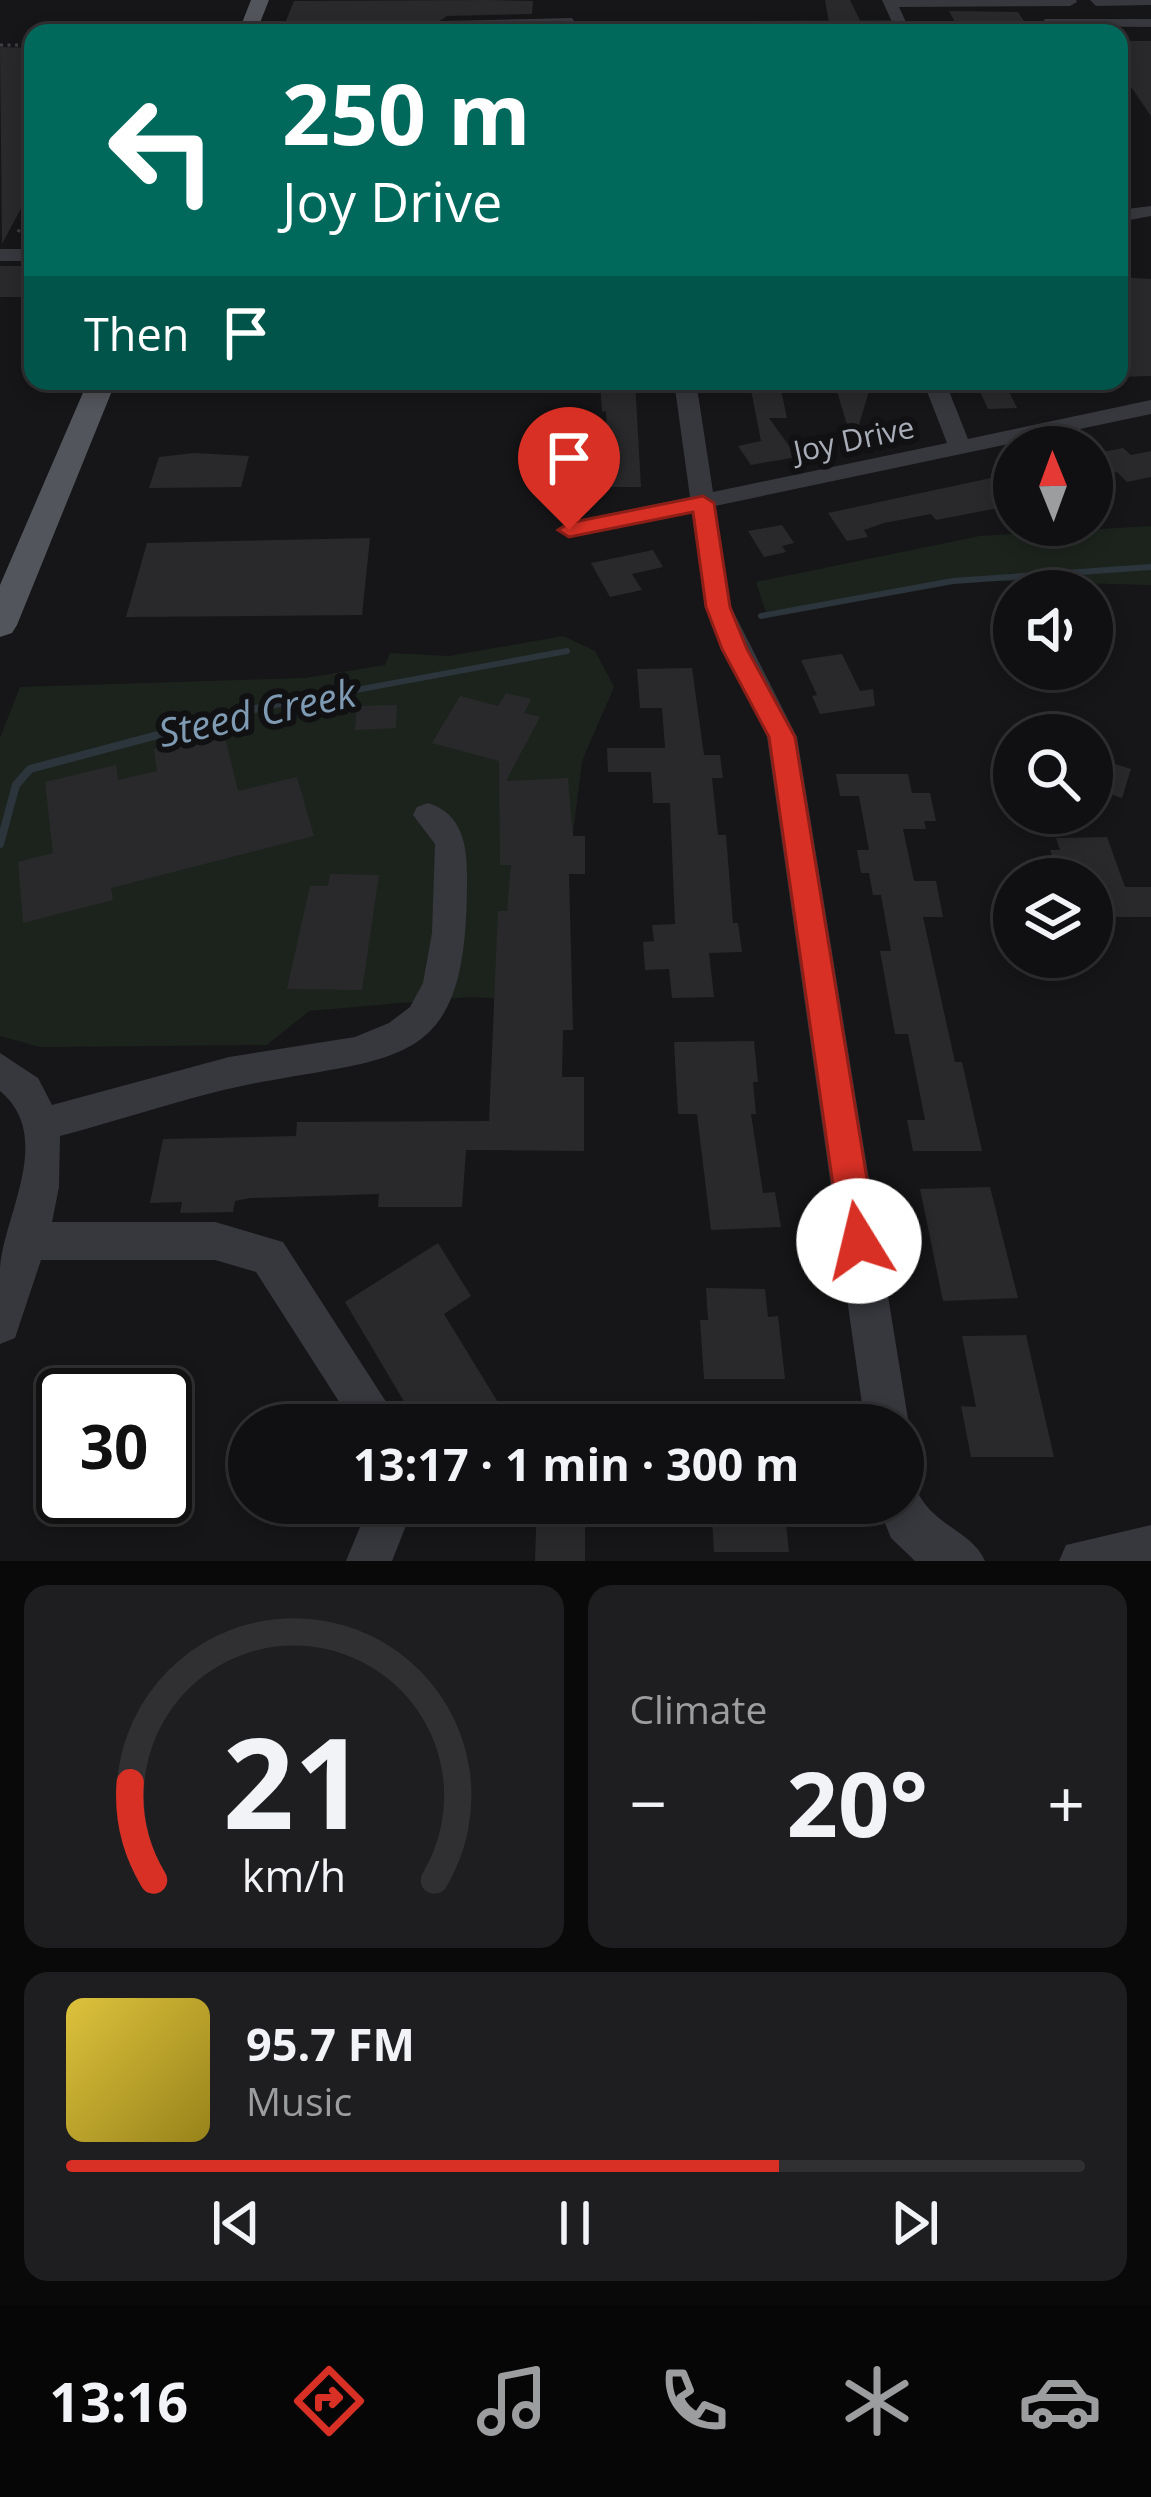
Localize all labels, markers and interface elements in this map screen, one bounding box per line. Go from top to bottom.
text: 250 m [282,55,530,170]
icon: left [84,72,240,228]
text: Joy Drive [282,164,502,238]
icon: arrive [213,300,279,366]
text: Then [84,303,189,364]
street label: Joy Drive [787,406,918,472]
pin [518,407,620,530]
icon: arrive [536,425,602,491]
north arrow [993,426,1113,546]
map controls [993,426,1113,978]
button: sound [993,570,1113,690]
water label: Steed Creek [153,664,362,758]
button: search [993,714,1113,834]
button: layers [993,858,1113,978]
position arrow [796,1178,922,1304]
speed limit sign: 30 [36,1368,192,1524]
text: 13:17 · 1 min · 300 m [353,1433,799,1494]
text: Climate [630,1682,767,1735]
text: 21 [222,1696,365,1866]
text: 20° [787,1741,928,1863]
text: − [630,1757,667,1847]
text: + [1047,1757,1085,1847]
text: km/h [242,1845,346,1904]
text: 95.7 FM [246,2013,415,2074]
text: Music [246,2074,352,2127]
icon: previous [203,2190,269,2256]
icon: pause [542,2190,608,2256]
icon: next [882,2190,948,2256]
icon: directions [287,2359,371,2443]
icon: music [470,2359,554,2443]
icon: phone [652,2359,736,2443]
icon: climate [835,2359,919,2443]
icon: car [1018,2359,1102,2443]
text: 13:16 [49,2364,188,2438]

